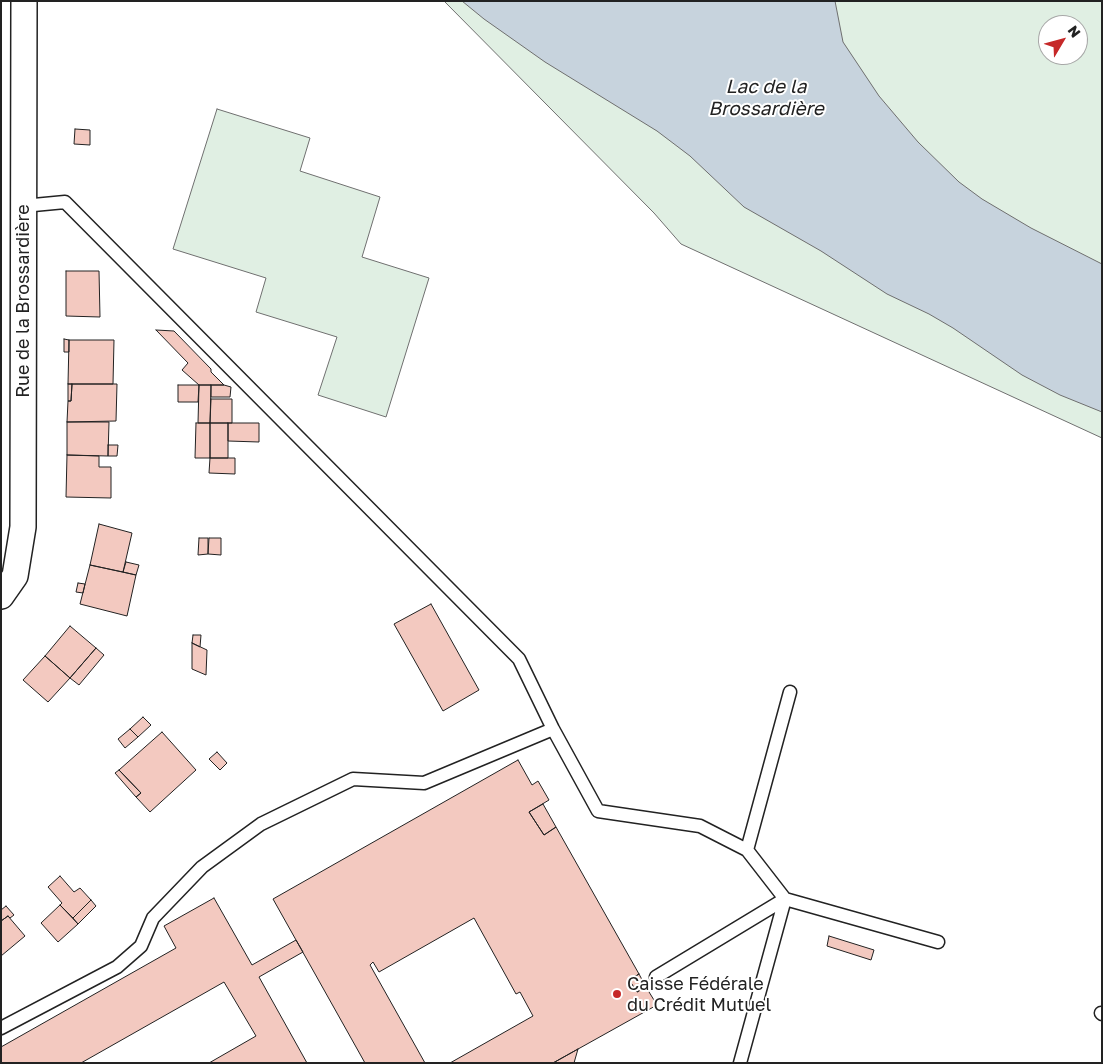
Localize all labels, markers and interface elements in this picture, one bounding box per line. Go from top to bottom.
north arrow [1038,15,1088,65]
text: N [1065,22,1085,41]
water label: Lac de la Brossardière [708,76,824,120]
street label: Rue de la Brossardière [12,204,34,398]
place label: Caisse Fédérale du Crédit Mutuel [627,973,771,1016]
marker: Caisse Fédérale du Crédit Mutuel [611,988,623,1000]

